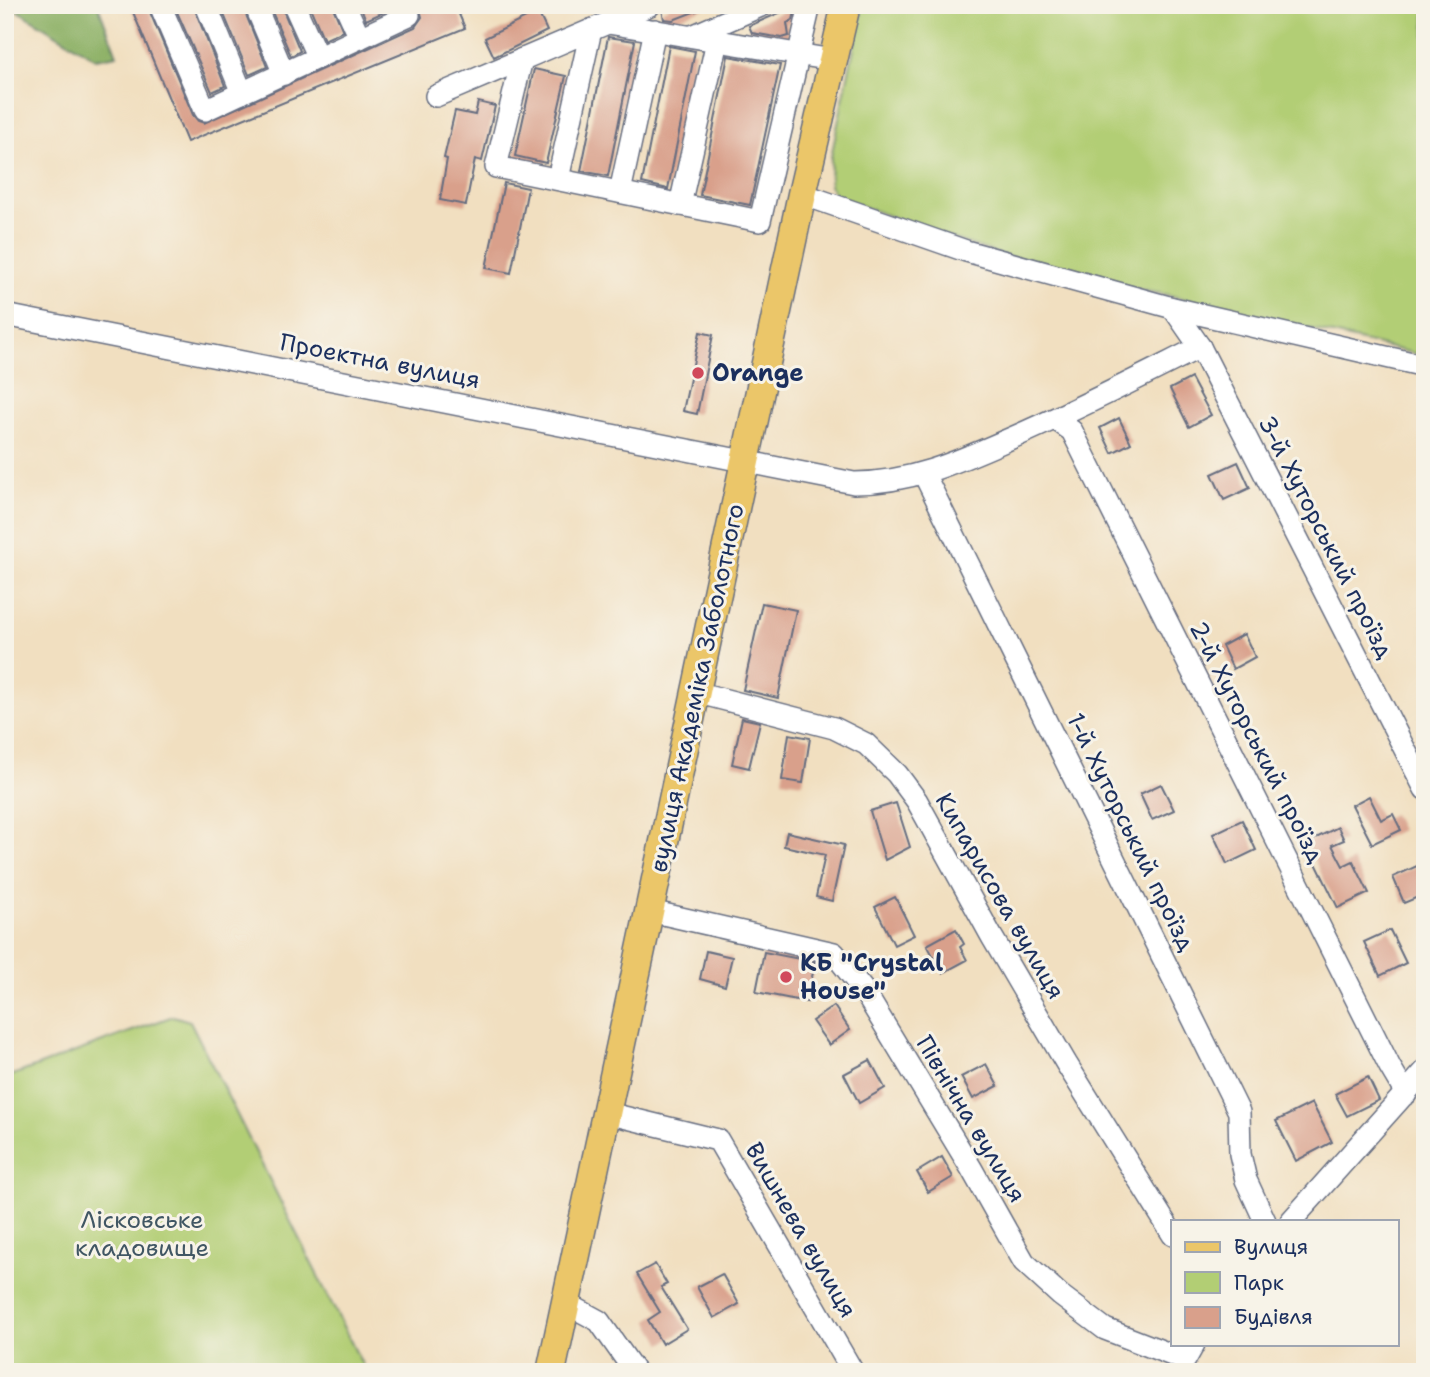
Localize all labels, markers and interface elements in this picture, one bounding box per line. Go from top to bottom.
street label: Проектна вулиця [277,326,483,396]
place label: Orange [712,357,804,389]
marker: Orange [690,365,706,381]
street label: 3-й Хуторський проїзд [1251,410,1401,664]
street label: вулиця Академіка Заболотного [642,501,752,875]
street label: 2-й Хуторський проїзд [1182,616,1332,868]
street label: 1-й Хуторський проїзд [1059,708,1203,956]
street label: Кипарисова вулиця [928,787,1072,1005]
place label: КБ "Crystal House" [800,947,943,1007]
marker: КБ "Crystal House" [778,969,794,985]
street label: Північна вулиця [909,1030,1033,1208]
street label: Вишнева вулиця [738,1136,864,1324]
park label: Лісковське кладовище [75,1204,209,1264]
legend [1171,1220,1398,1346]
text: Вулиця [1234,1233,1308,1261]
text: Парк [1234,1269,1284,1297]
text: Будівля [1234,1303,1313,1331]

